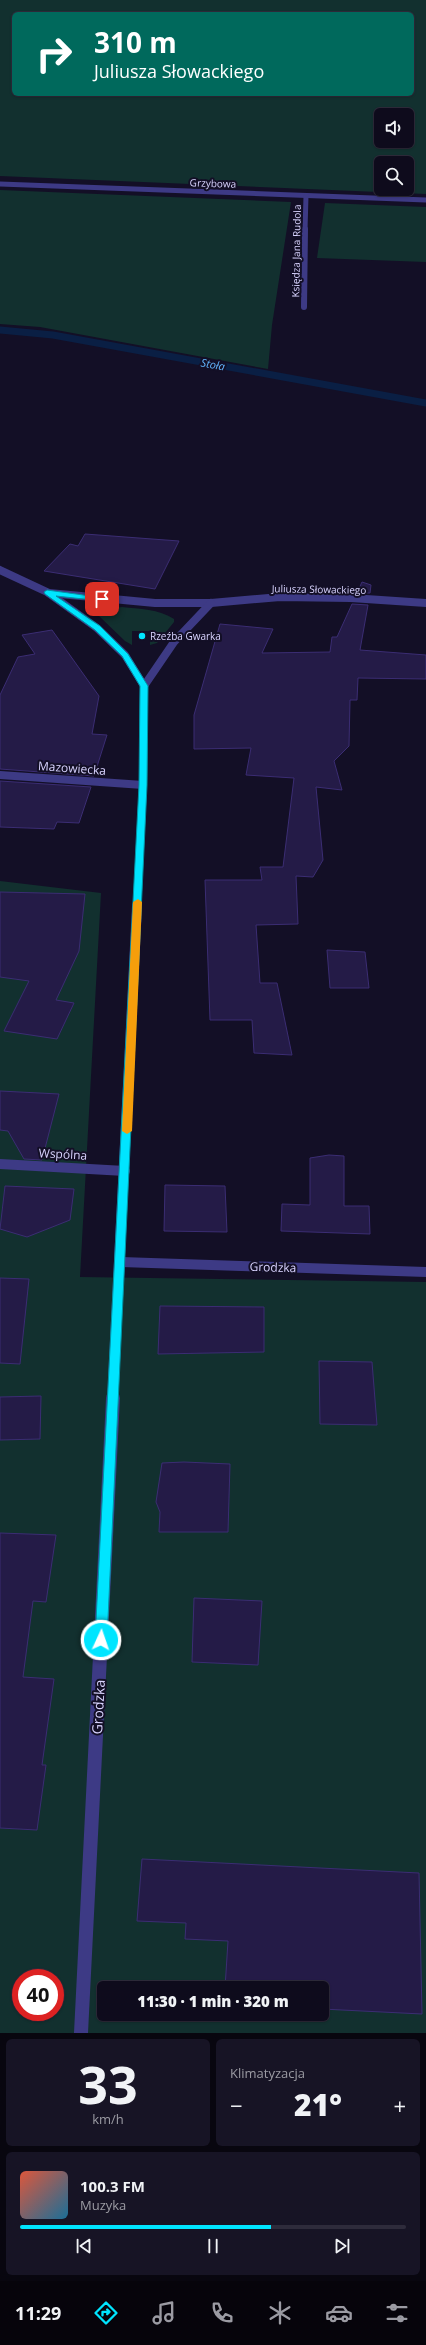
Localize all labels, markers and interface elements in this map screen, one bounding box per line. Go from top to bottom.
text: 310 m [94,23,177,61]
icon: right [28,28,80,80]
text: Juliusza Słowackiego [94,59,264,83]
map controls [374,108,414,196]
button: sound [374,108,414,148]
button: search [374,156,414,196]
street label: Grzybowa [190,175,236,191]
street label: Księdza Jana Rudola [288,204,304,298]
water label: Stoła [200,354,226,374]
street label: Juliusza Słowackiego [271,581,366,597]
pin [85,582,119,616]
icon: arrive [91,588,113,610]
place label: Rzeźba Gwarka [150,629,221,643]
marker: Rzeźba Gwarka [137,631,147,641]
street label: Mazowiecka [37,757,107,779]
street label: Wspólna [38,1144,88,1164]
street label: Grodzka [249,1258,297,1276]
position arrow [80,1619,122,1661]
street label: Grodzka [87,1679,109,1735]
speed limit sign: 40 [12,1969,64,2021]
text: 11:30 · 1 min · 320 m [137,1991,289,2011]
text: 33 [78,2048,138,2119]
text: Klimatyzacja [230,2064,305,2082]
text: 21° [294,2084,342,2125]
text: − [230,2090,243,2120]
text: + [393,2090,406,2120]
text: km/h [92,2110,124,2128]
text: 100.3 FM [80,2176,145,2196]
text: Muzyka [80,2196,126,2214]
icon: previous [73,2235,95,2257]
icon: pause [202,2235,224,2257]
icon: next [331,2235,353,2257]
icon: directions [92,2299,120,2327]
icon: music [150,2299,178,2327]
icon: phone [208,2299,236,2327]
icon: climate [266,2299,294,2327]
icon: car [325,2299,353,2327]
icon: filters [383,2299,411,2327]
text: 11:29 [15,2301,61,2325]

